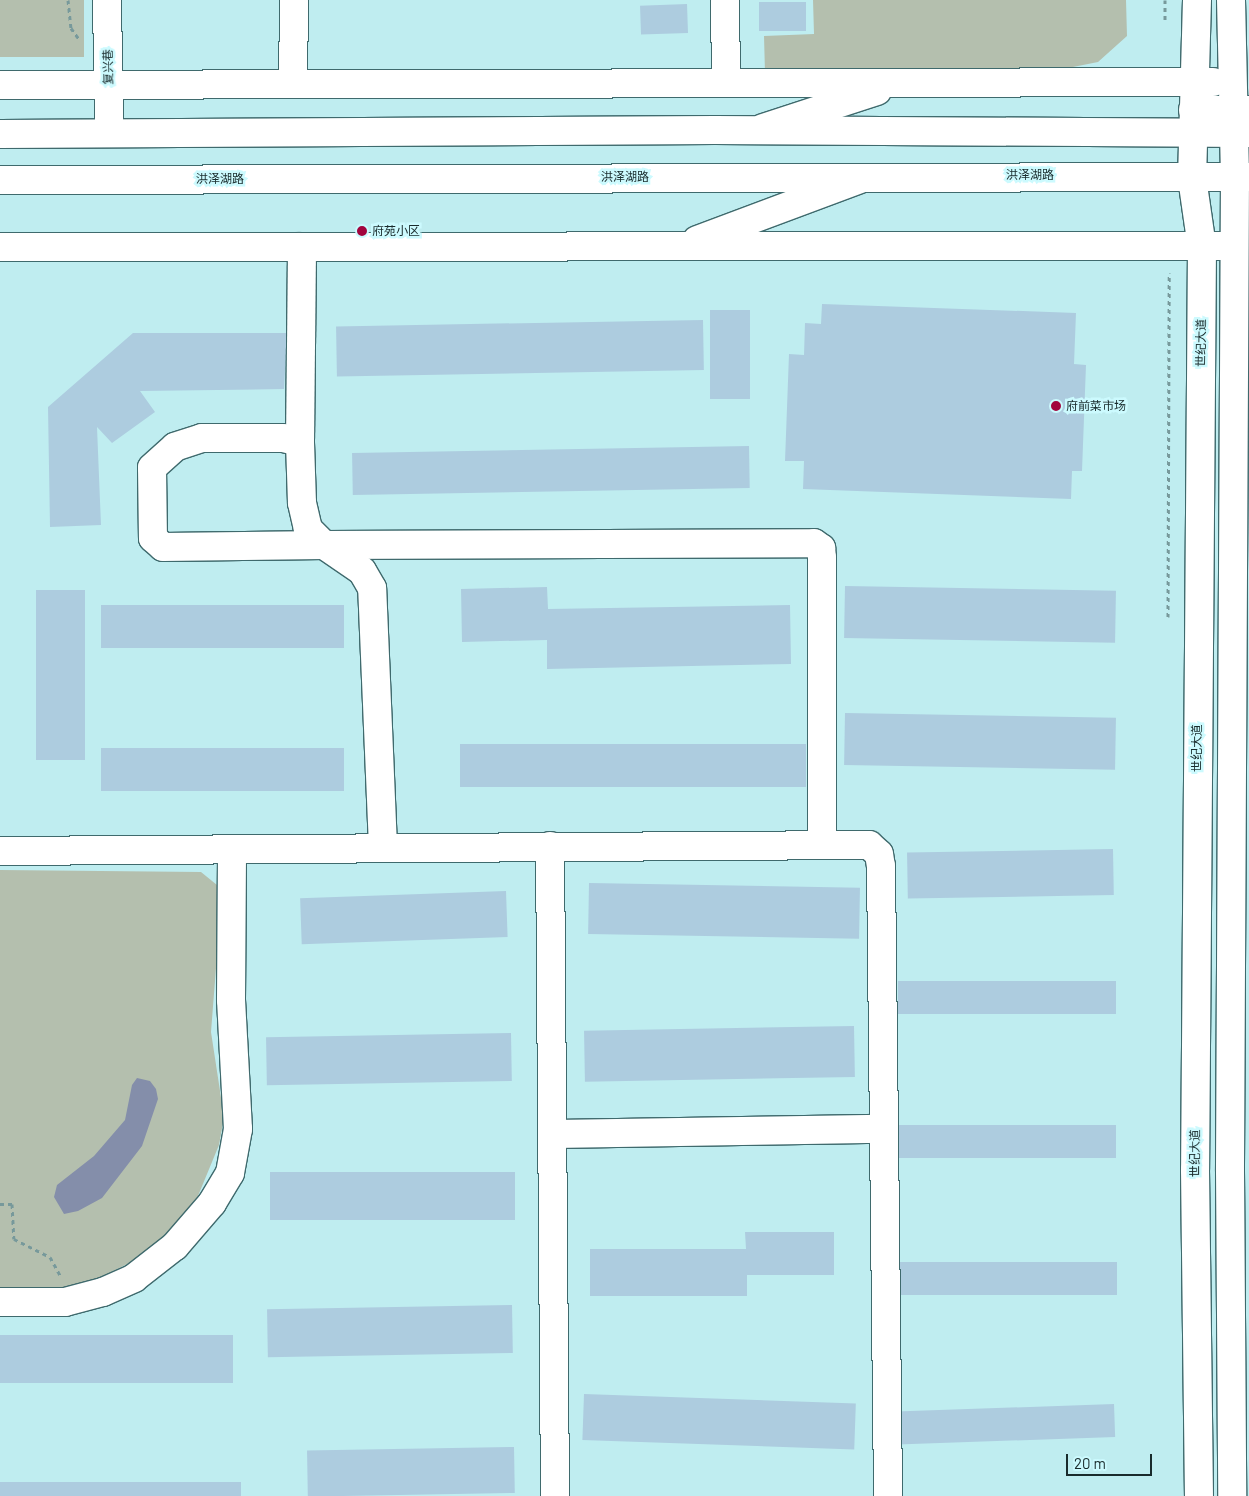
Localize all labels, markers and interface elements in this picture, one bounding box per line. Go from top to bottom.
street label: 复兴巷 [100,49,116,85]
street label: 洪泽湖路 [1006,168,1054,182]
street label: 洪泽湖路 [601,170,649,184]
street label: 洪泽湖路 [196,172,244,186]
place label: 府苑小区 [372,224,420,238]
marker: 府苑小区 [356,225,368,237]
street label: 世纪大道 [1193,319,1209,367]
place label: 府前菜市场 [1066,399,1126,413]
marker: 府前菜市场 [1050,400,1062,412]
street label: 世纪大道 [1190,724,1204,772]
street label: 世纪大道 [1188,1129,1202,1177]
scale bar [1069,1444,1155,1476]
text: 20 m [1074,1454,1106,1472]

